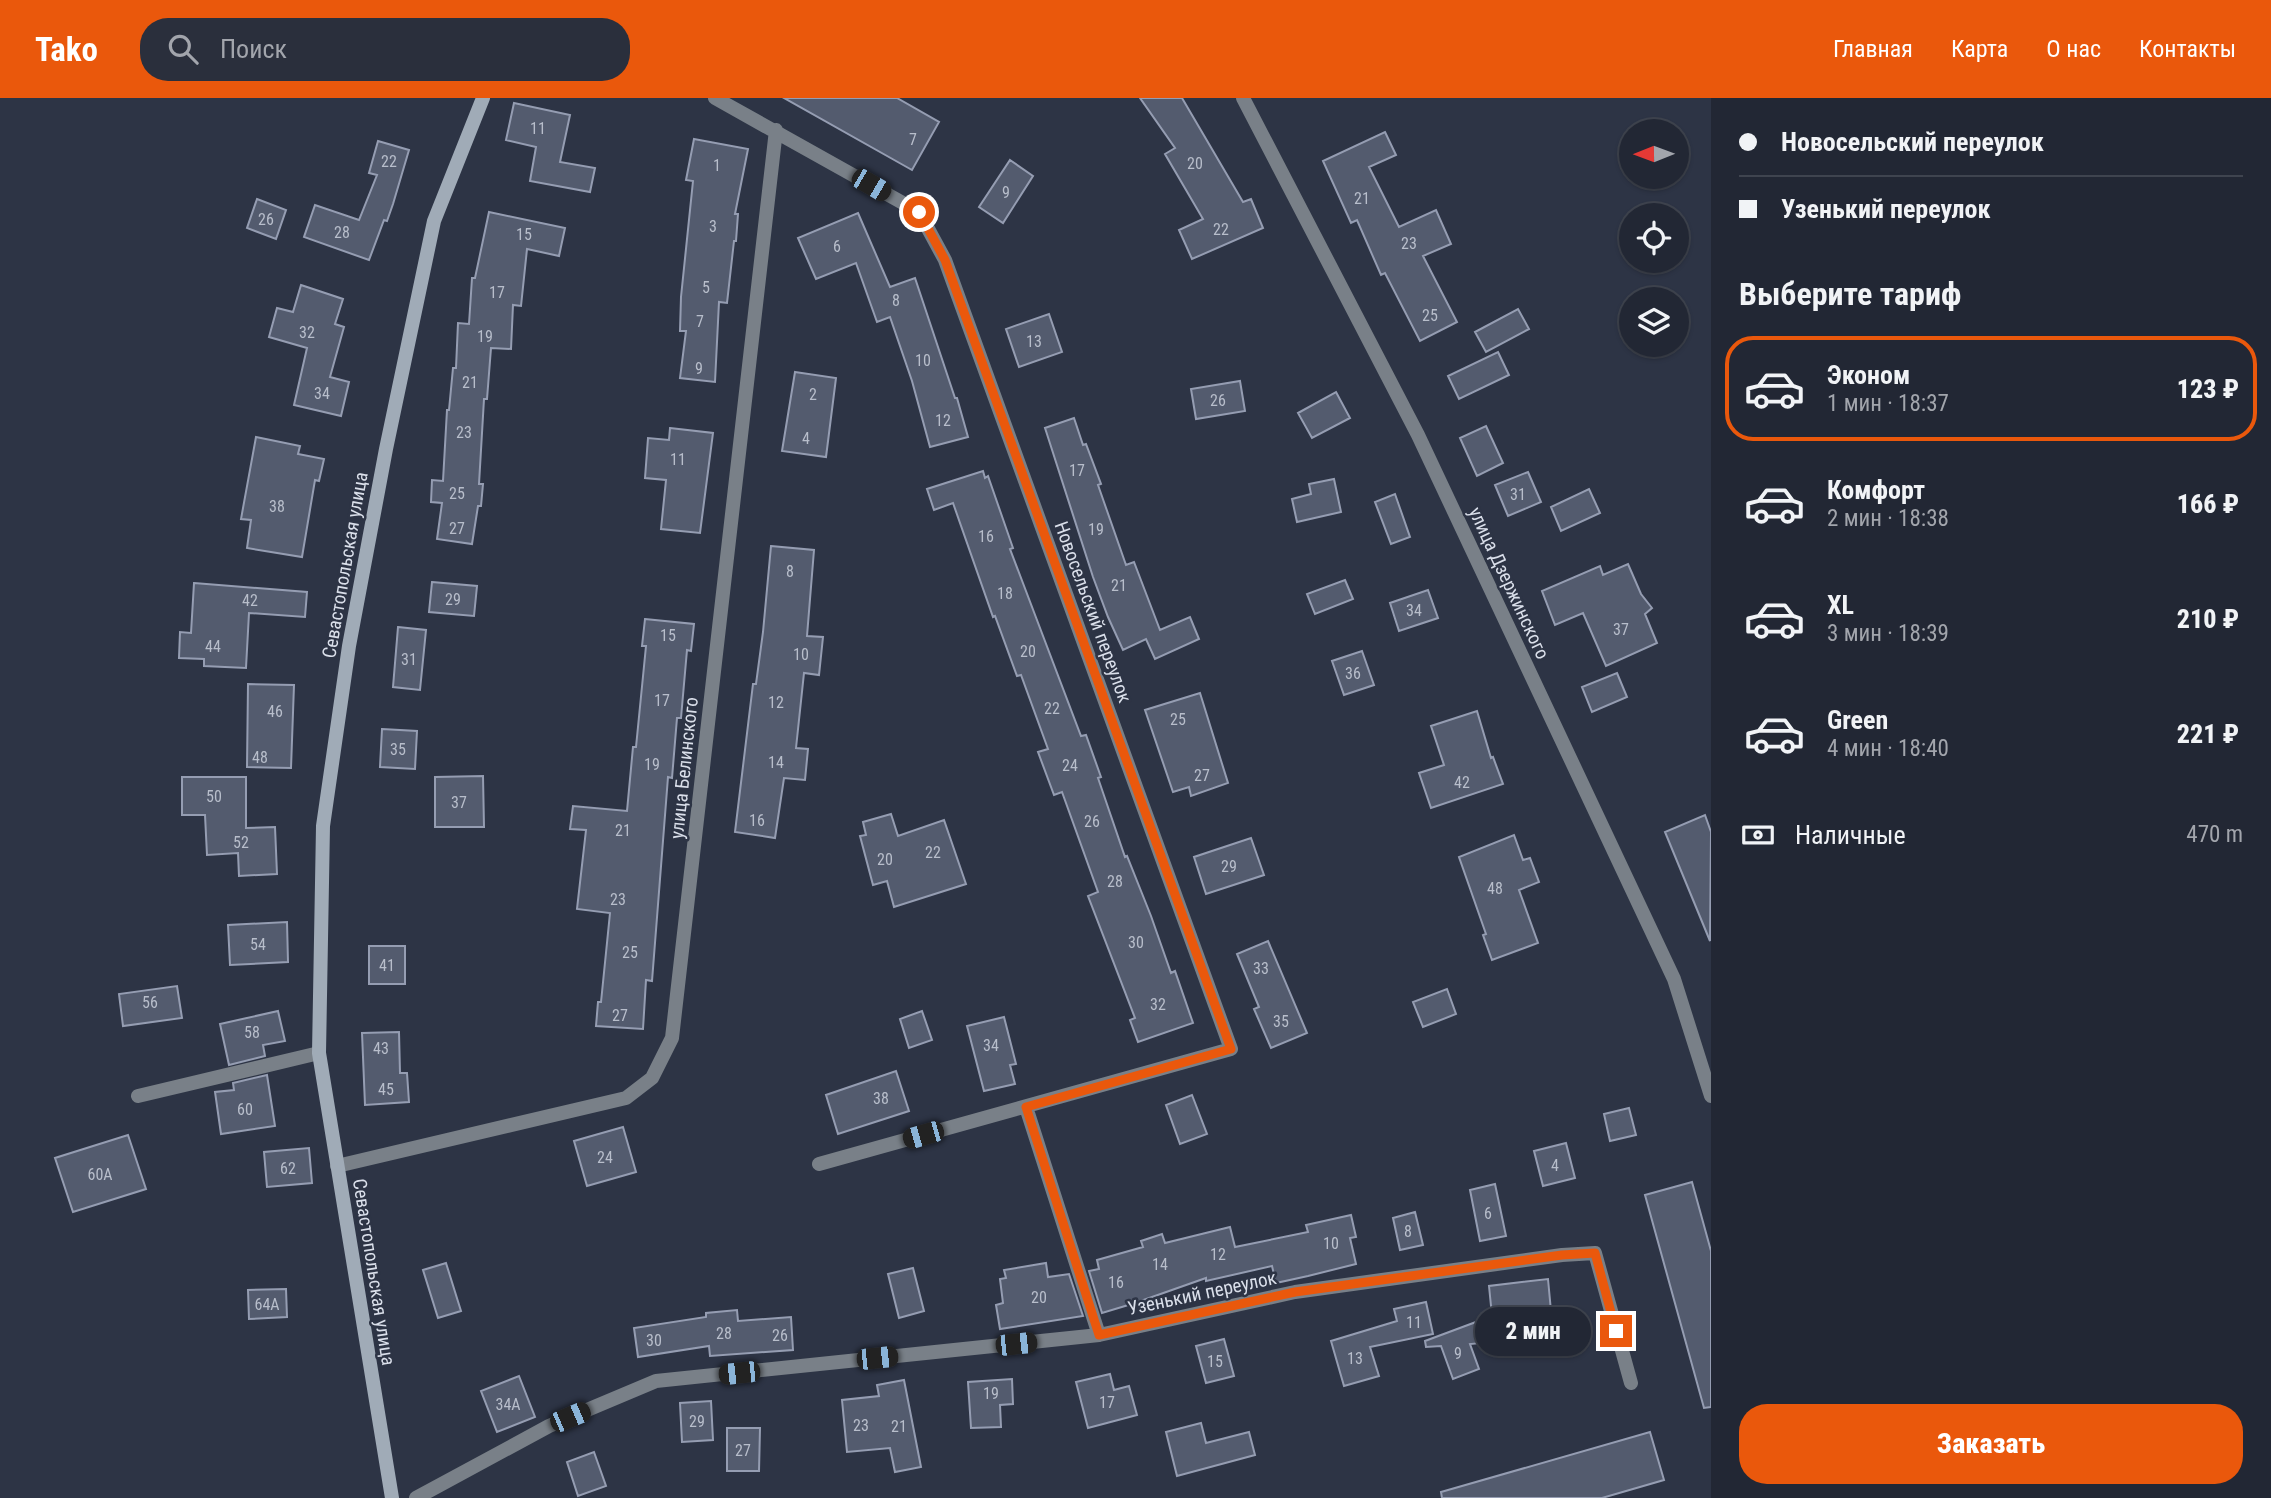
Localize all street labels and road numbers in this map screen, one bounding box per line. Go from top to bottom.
street label: Севастопольская улица [317,470,373,660]
street label: улица Дзержинского [1464,503,1554,663]
street label: Новосельский переулок [1050,518,1136,706]
street label: улица Белинского [665,696,703,840]
street label: Севастопольская улица [348,1177,400,1367]
street label: Узенький переулок [1125,1266,1279,1320]

